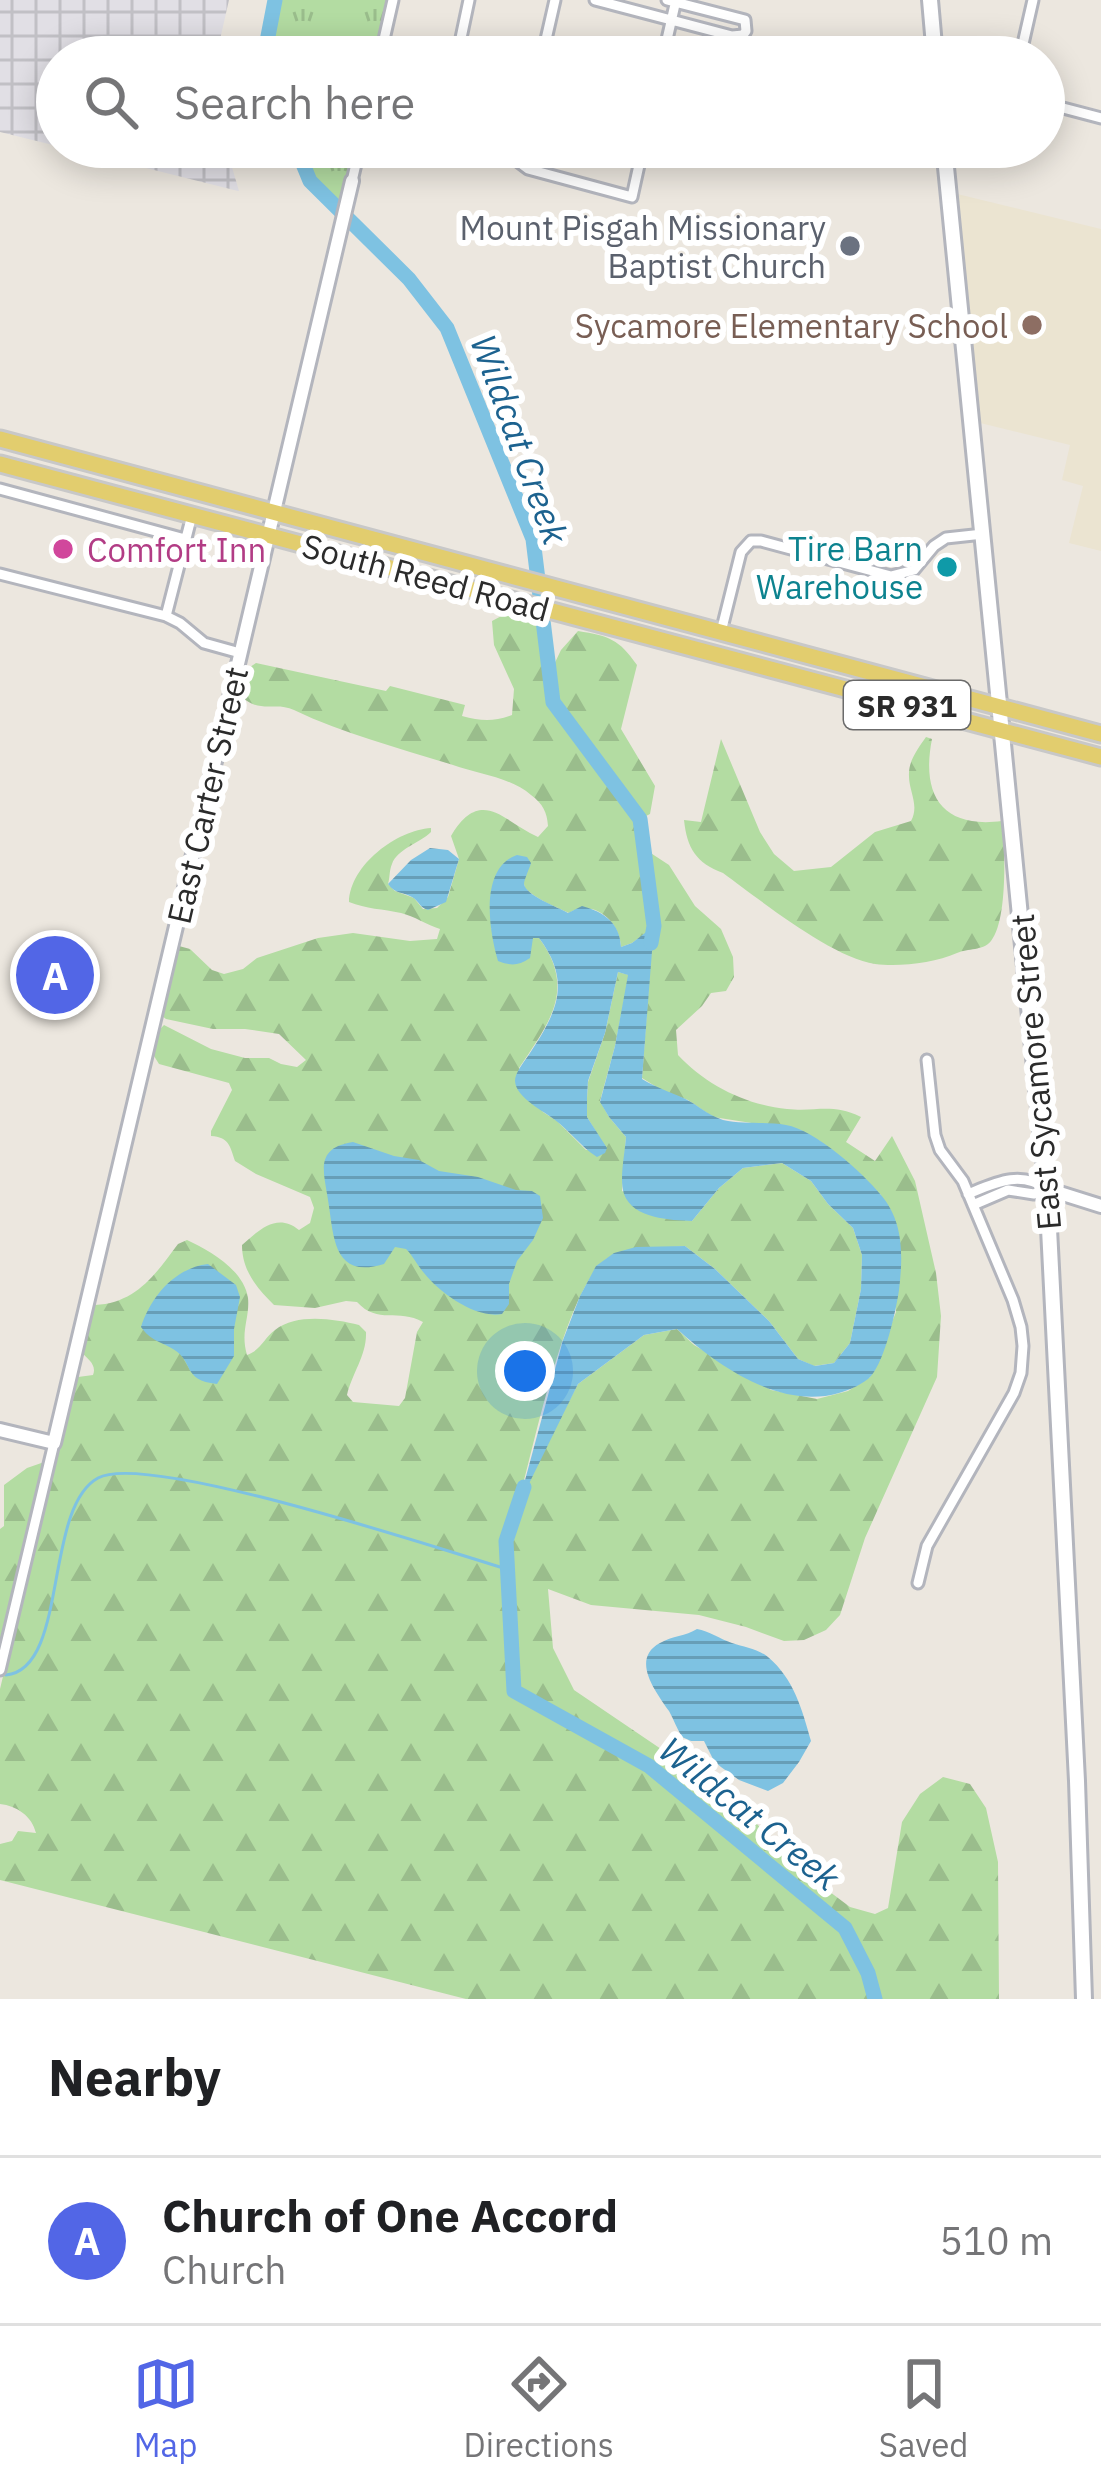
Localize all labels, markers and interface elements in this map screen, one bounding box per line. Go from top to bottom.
search box [36,36,1065,168]
icon: search [78,69,144,135]
text: Search here [174,73,415,131]
place label: Mount Pisgah Missionary Baptist Church [459,206,826,287]
marker: Mount Pisgah Missionary Baptist Church [837,233,863,259]
place label: Sycamore Elementary School [575,304,1008,347]
marker: Sycamore Elementary School [1019,312,1045,338]
water label: Wildcat Creek [460,328,580,551]
street label: South Reed Road [298,523,554,631]
place label: Tire Barn Warehouse [756,527,923,608]
place label: Comfort Inn [87,528,266,571]
marker: Comfort Inn [50,536,76,562]
marker: Tire Barn Warehouse [934,554,960,580]
street label: East Carter Street [157,662,257,928]
road number: SR 931 [844,681,970,729]
street label: East Sycamore Street [1000,912,1070,1232]
pin: A [16,930,94,1020]
your location [495,1341,555,1401]
water label: Wildcat Creek [650,1726,851,1901]
text: Nearby [48,2044,221,2110]
text: Church of One Accord [162,2186,618,2244]
text: A [74,2215,100,2266]
text: 510 m [940,2215,1053,2266]
text: Church [162,2244,286,2295]
tab: Map [133,2351,199,2466]
tab: Directions [464,2351,614,2466]
tab: Saved [879,2351,968,2466]

